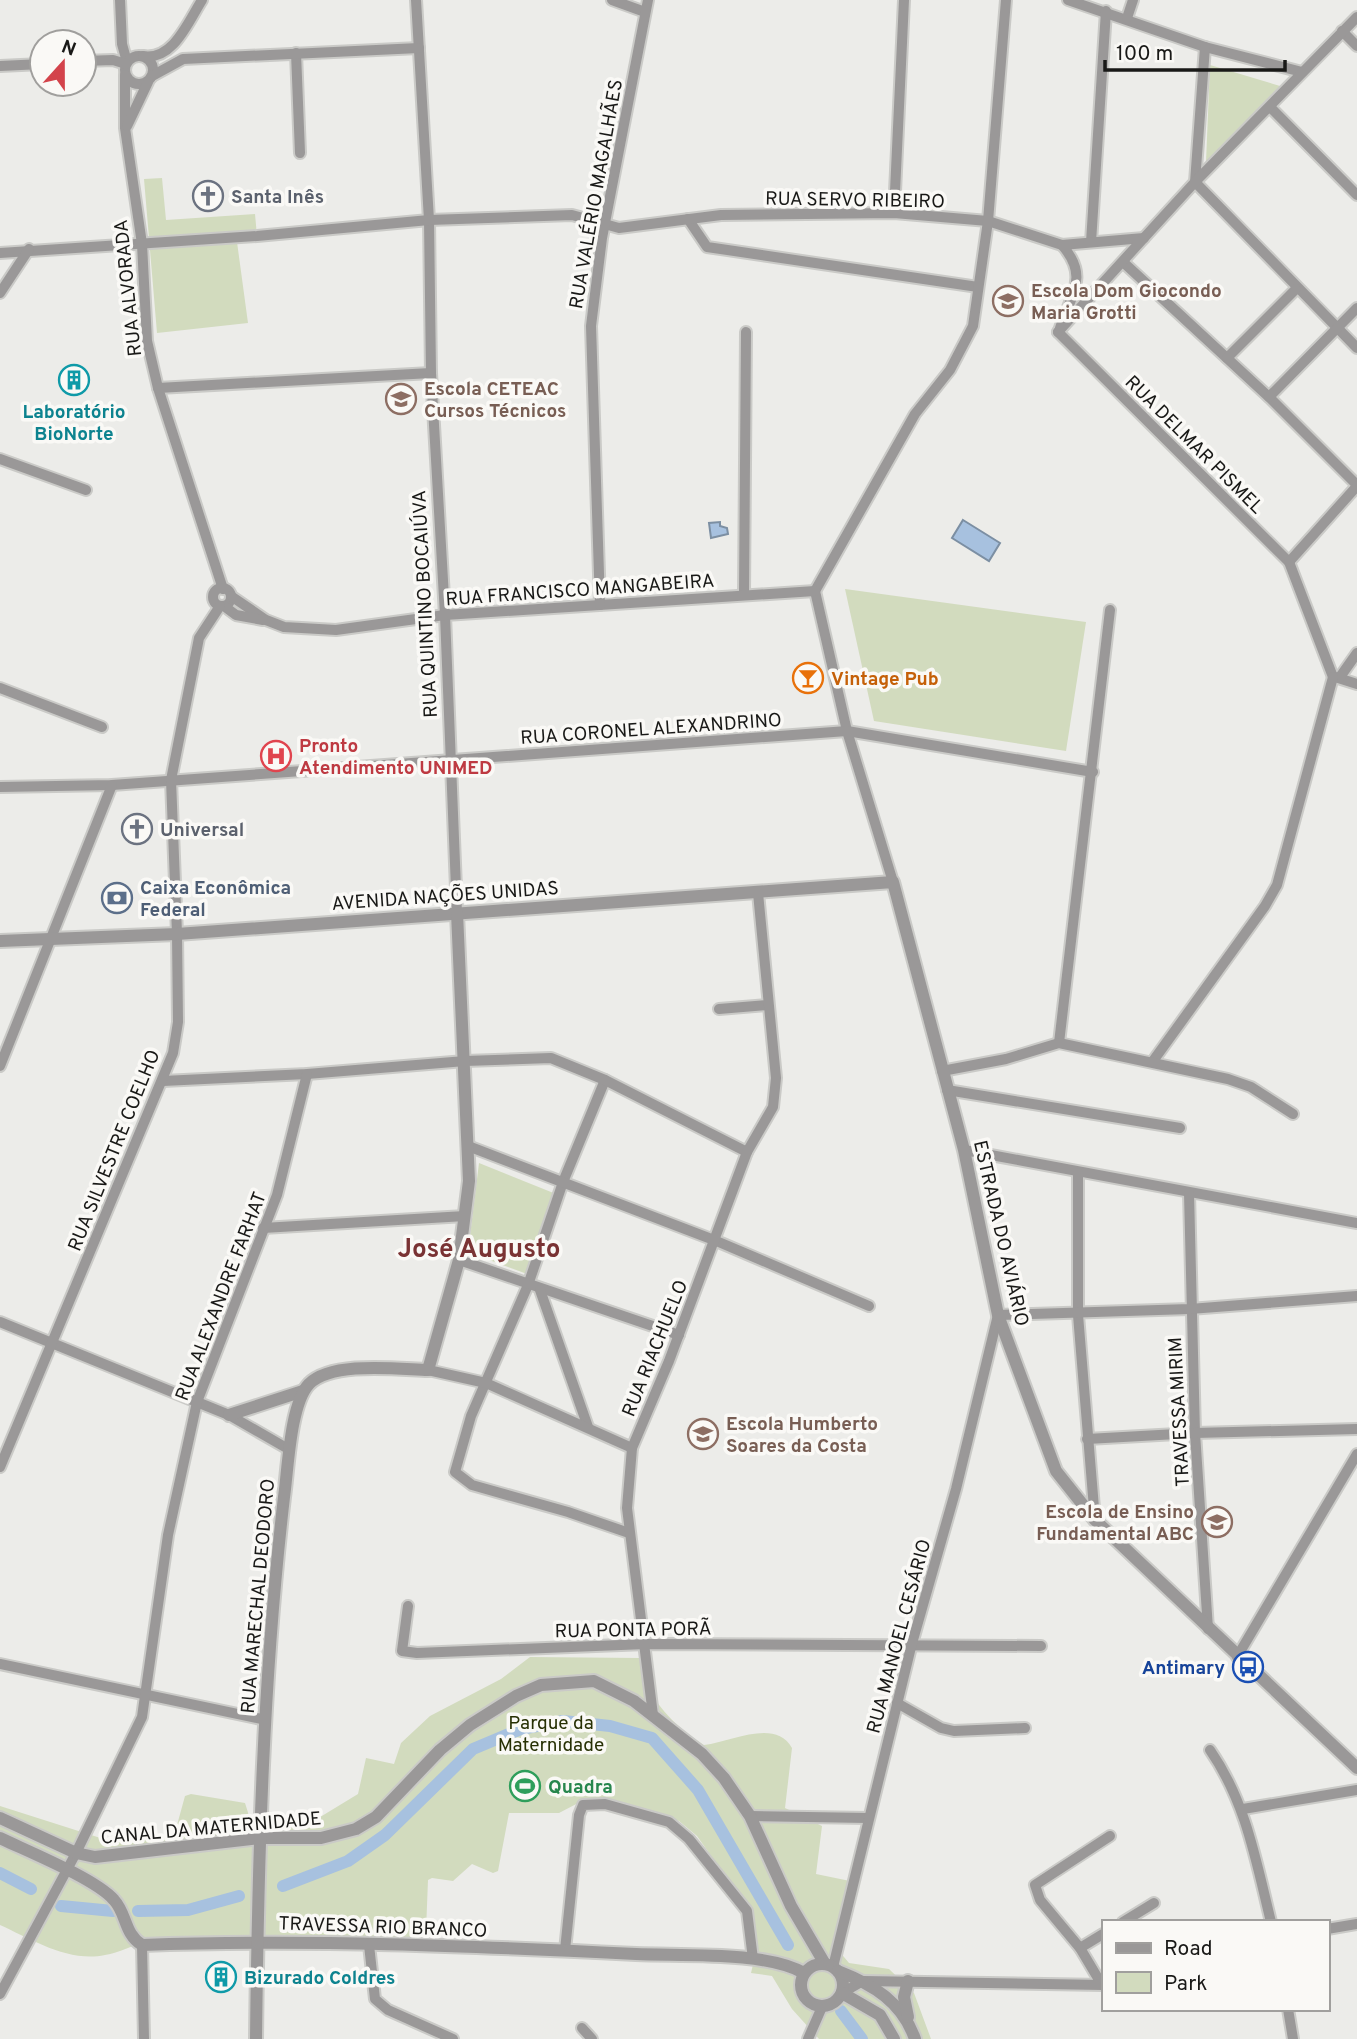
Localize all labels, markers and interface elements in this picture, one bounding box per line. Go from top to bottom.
north arrow [28,28,98,98]
scale bar [1105,28,1285,72]
text: N [58,35,79,63]
text: 100 m [1116,41,1173,68]
street label: RUA VALÉRIO MAGALHÃES [564,77,629,311]
church icon: Santa Inês [191,179,225,213]
place label: Santa Inês [231,186,324,210]
street label: RUA SERVO RIBEIRO [765,187,945,215]
street label: RUA ALVORADA [110,218,148,357]
place label: Escola Dom Giocondo Maria Grotti [1031,280,1222,326]
school or university icon: Escola Dom Giocondo Maria Grotti [991,284,1025,318]
building icon: Laboratório BioNorte [57,363,91,397]
street label: RUA DELMAR PISMEL [1119,371,1268,520]
place label: Escola CETEAC Cursos Técnicos [424,378,566,424]
school or university icon: Escola CETEAC Cursos Técnicos [384,382,418,416]
place label: Laboratório BioNorte [22,401,126,447]
street label: RUA QUINTINO BOCAIÚVA [407,490,444,718]
street label: RUA FRANCISCO MANGABEIRA [445,570,715,612]
bar icon: Vintage Pub [791,661,825,695]
place label: Vintage Pub [831,668,939,692]
street label: RUA CORONEL ALEXANDRINO [520,709,783,751]
place label: Pronto Atendimento UNIMED [299,735,493,781]
hospital icon: Pronto Atendimento UNIMED [259,739,293,773]
church icon: Universal [120,812,154,846]
place label: Universal [160,819,244,843]
street label: AVENIDA NAÇÕES UNIDAS [331,876,560,917]
place label: Caixa Econômica Federal [140,877,291,923]
bank icon: Caixa Econômica Federal [100,881,134,915]
street label: RUA SILVESTRE COELHO [63,1046,166,1255]
street label: ESTRADA DO AVIÁRIO [967,1138,1034,1329]
street label: RUA ALEXANDRE FARHAT [171,1189,273,1404]
district label: José Augusto [398,1234,560,1267]
street label: RUA RIACHUELO [618,1277,694,1421]
street label: TRAVESSA MIRIM [1164,1336,1196,1487]
place label: Escola Humberto Soares da Costa [726,1413,878,1459]
school or university icon: Escola Humberto Soares da Costa [686,1417,720,1451]
street label: RUA MARECHAL DEODORO [237,1478,281,1715]
place label: Escola de Ensino Fundamental ABC [1036,1501,1194,1547]
school or university icon: Escola de Ensino Fundamental ABC [1200,1505,1234,1539]
street label: RUA MANOEL CESÁRIO [861,1536,937,1736]
street label: RUA PONTA PORÃ [554,1617,712,1644]
bus stop icon: Antimary [1231,1650,1265,1684]
place label: Antimary [1142,1657,1225,1681]
park label: Parque da Maternidade [498,1712,604,1758]
sports icon: Quadra [508,1769,542,1803]
place label: Quadra [548,1776,613,1800]
street label: CANAL DA MATERNIDADE [100,1807,323,1851]
street label: TRAVESSA RIO BRANCO [278,1912,488,1944]
legend [1102,1920,1329,2011]
text: Road [1164,1936,1213,1963]
building icon: Bizurado Coldres [204,1960,238,1994]
place label: Bizurado Coldres [244,1967,395,1991]
text: Park [1164,1971,1207,1998]

